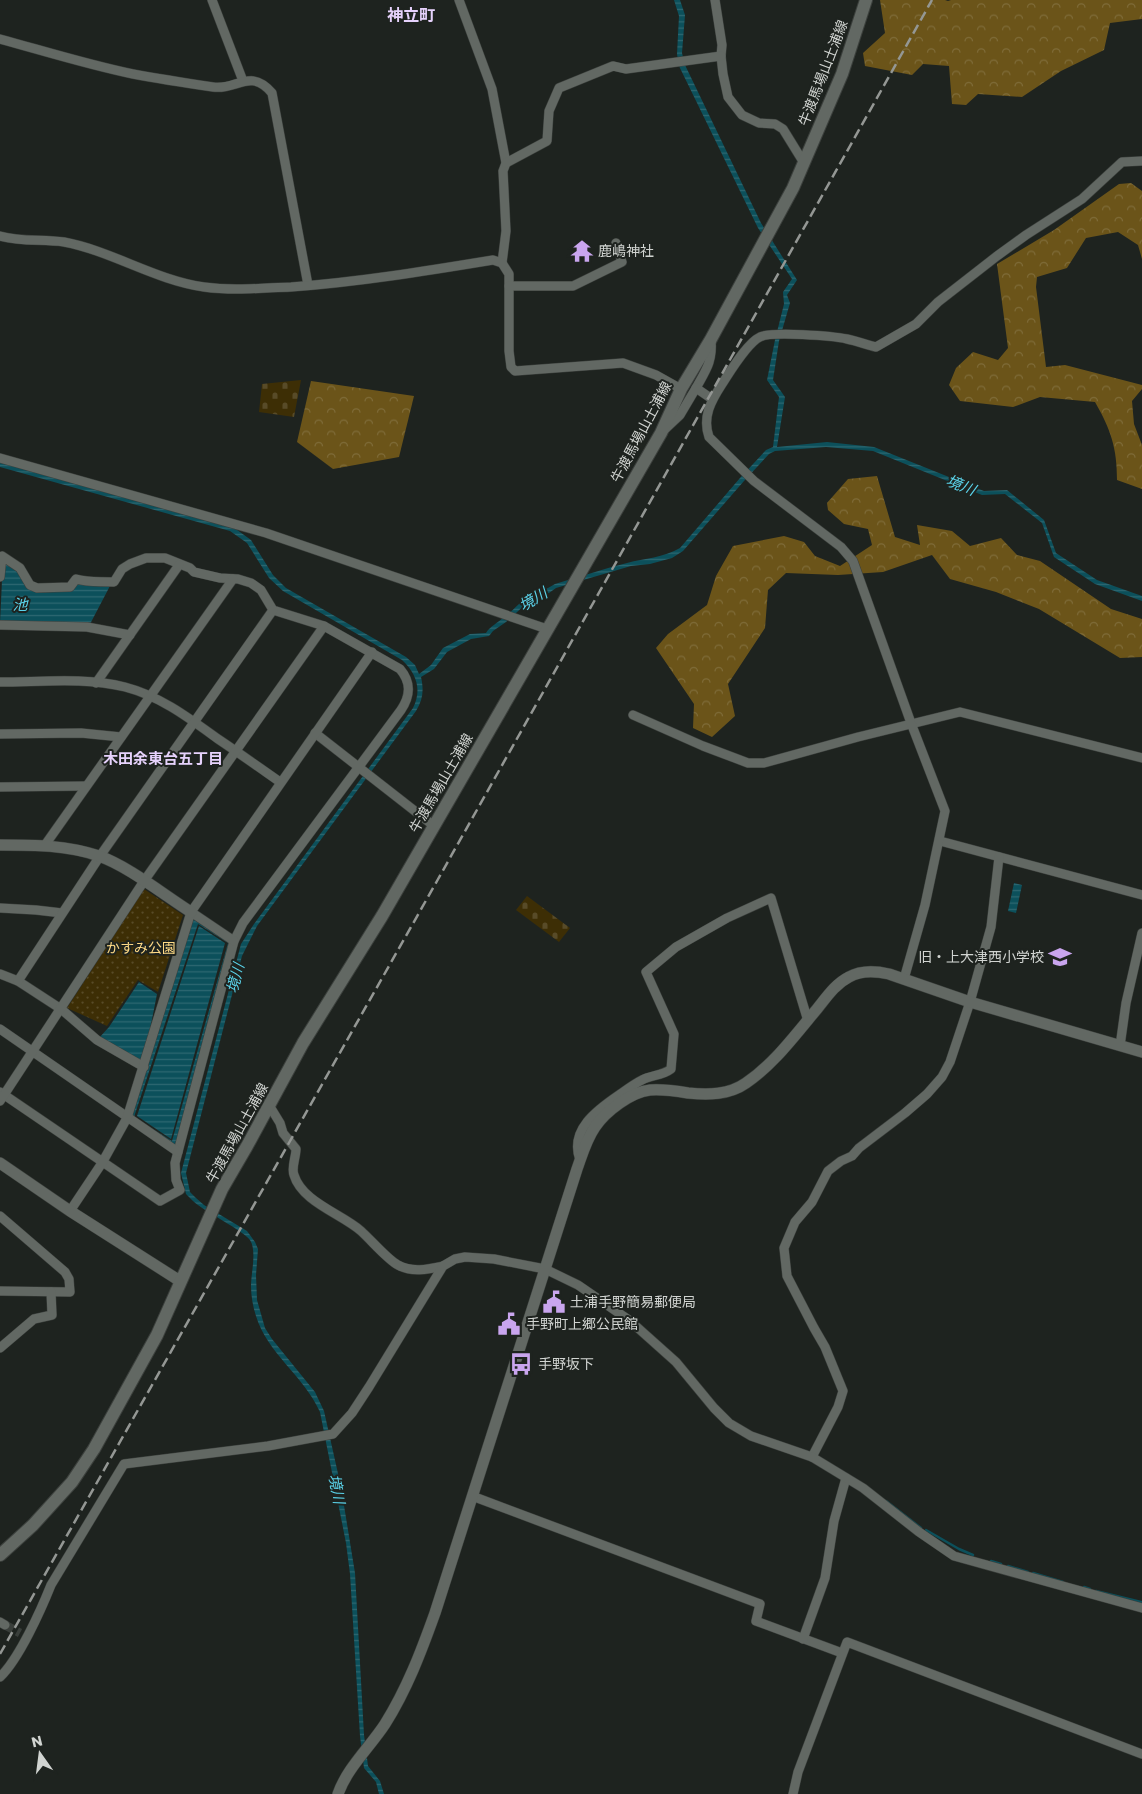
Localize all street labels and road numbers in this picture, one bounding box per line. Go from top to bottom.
street label: 牛渡馬場山土浦線 [794,17,852,129]
street label: 牛渡馬場山土浦線 [606,378,676,486]
street label: 牛渡馬場山土浦線 [404,730,478,836]
street label: 牛渡馬場山土浦線 [201,1079,273,1187]

